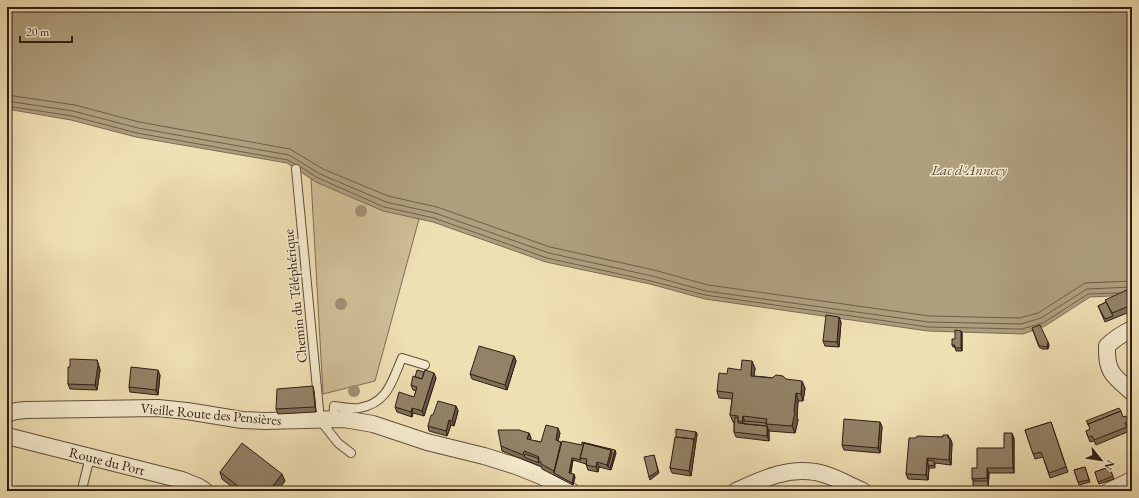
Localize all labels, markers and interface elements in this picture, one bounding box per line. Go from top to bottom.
scale bar [20,18,72,44]
text: 20 m [26,24,50,40]
water label: Lac d'Annecy [930,160,1007,179]
street label: Chemin du Téléphérique [279,228,311,364]
street label: Vieille Route des Pensières [140,399,283,429]
north arrow [1081,440,1121,480]
street label: Route du Port [67,443,147,479]
text: N [1101,458,1118,472]

